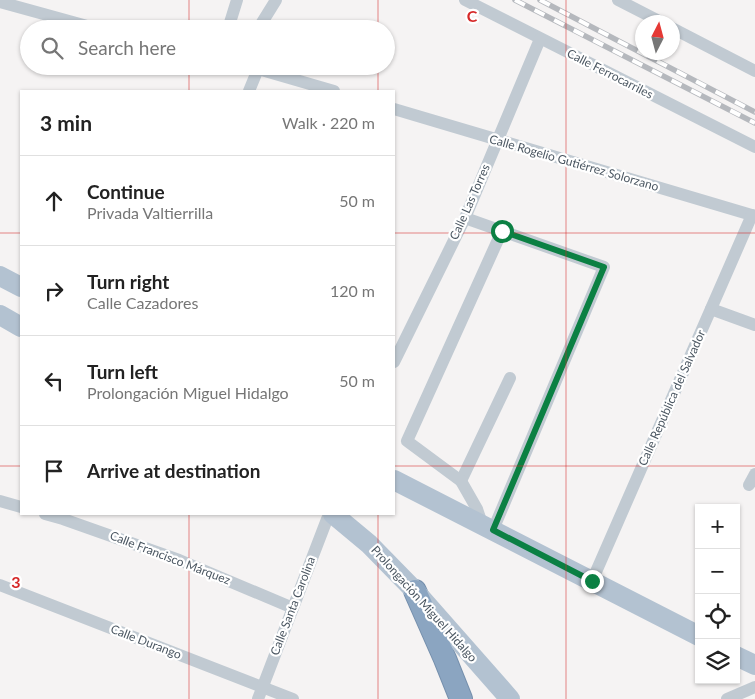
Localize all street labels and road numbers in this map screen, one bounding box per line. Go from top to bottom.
street label: Calle Ferrocarriles [565,45,656,102]
street label: Calle Rogelio Gutiérrez Solorzano [488,131,661,194]
street label: Calle Las Torres [446,161,493,242]
street label: Calle República del Salvador [635,327,709,468]
street label: Calle Francisco Márquez [108,528,233,588]
street label: Prolongación Miguel Hidalgo [368,542,481,665]
street label: Calle Santa Carolina [267,554,318,657]
street label: Calle Durango [109,621,184,662]

